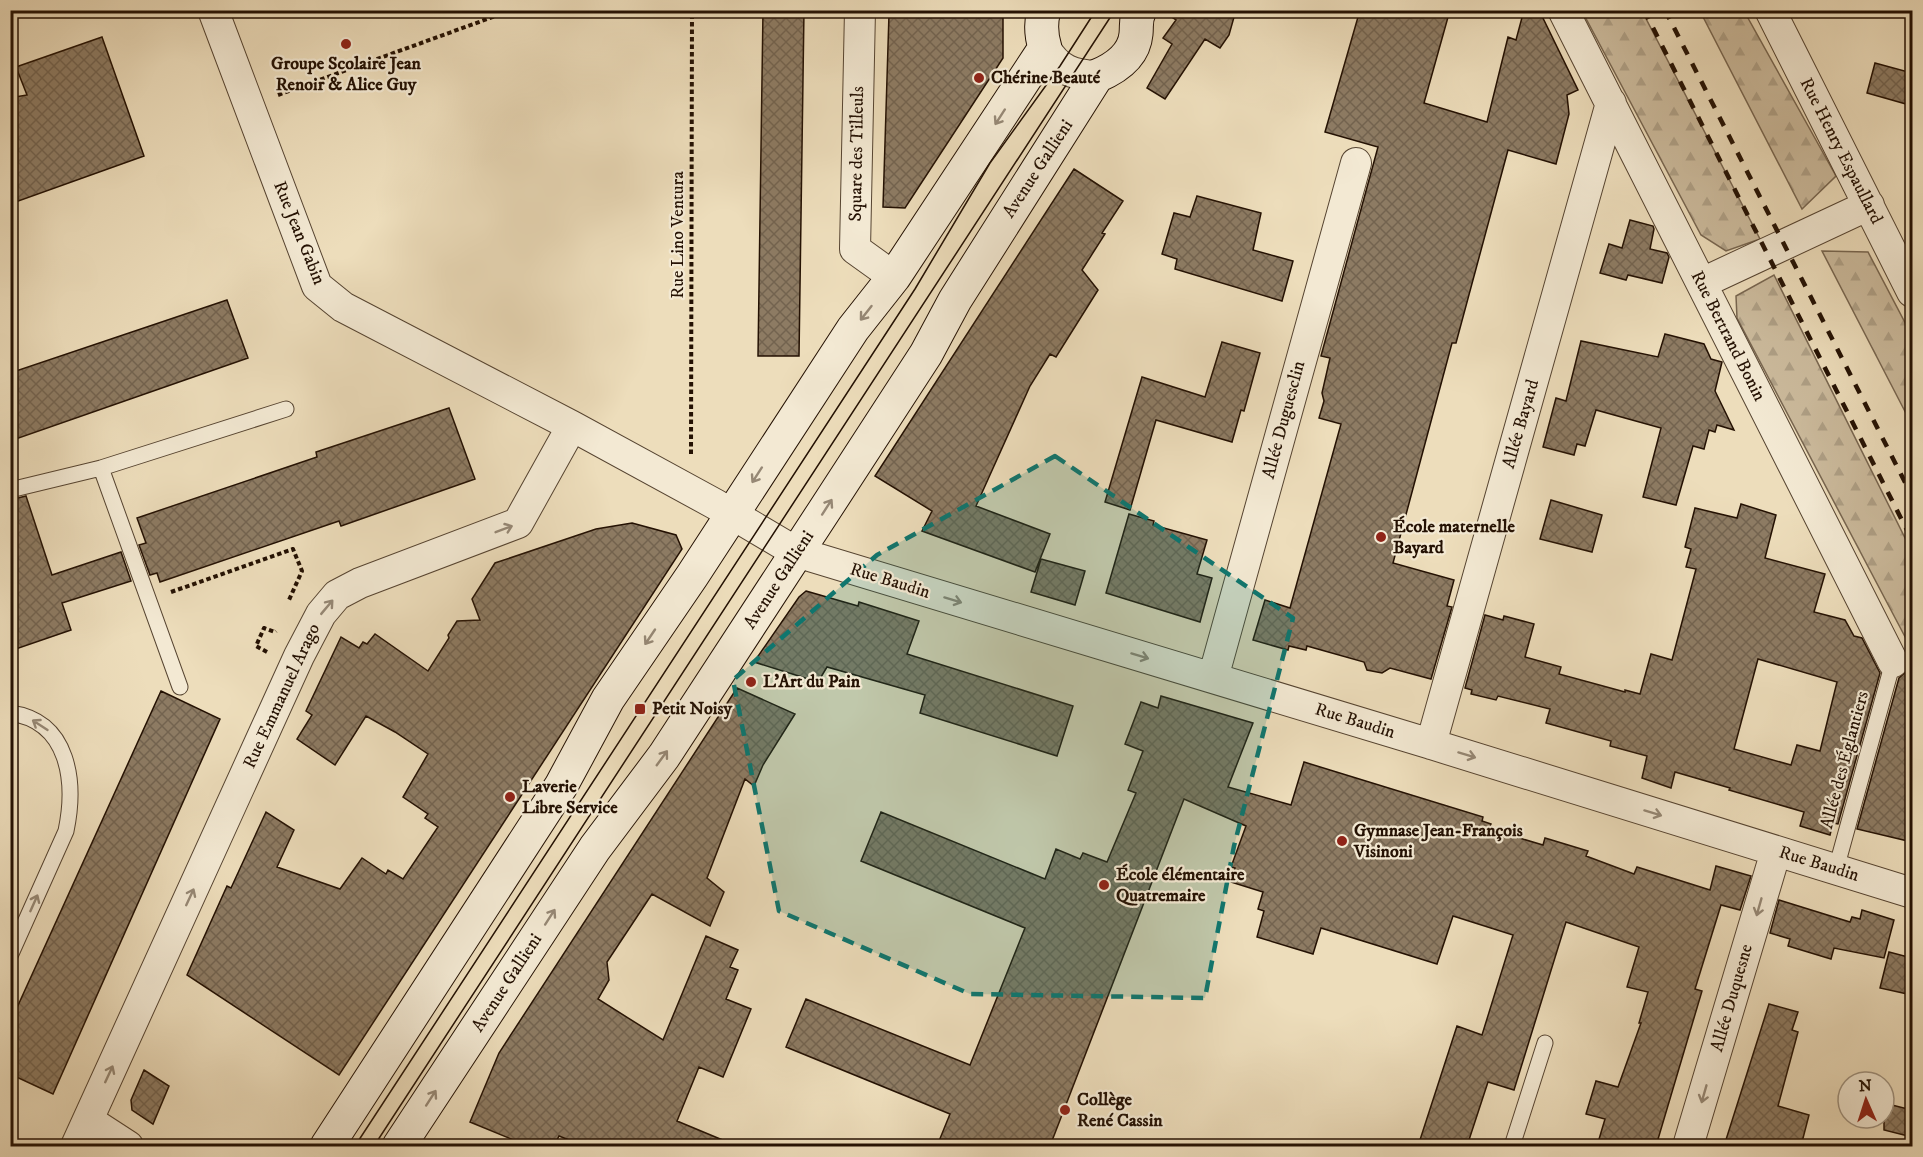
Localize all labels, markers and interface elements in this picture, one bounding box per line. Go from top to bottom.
marker: Groupe Scolaire Jean Renoir & Alice Guy [339,37,353,51]
place label: Groupe Scolaire Jean Renoir & Alice Guy [271,53,422,96]
place label: Chérine Beauté [991,67,1101,89]
marker: Chérine Beauté [972,71,986,85]
street label: Rue Henry Espaullard [1795,74,1887,228]
street label: Square des Tilleuls [845,86,869,222]
one-way arrow [993,108,1005,125]
street label: Avenue Gallieni [998,116,1078,222]
street label: Rue Lino Ventura [667,171,689,299]
street label: Rue Jean Gabin [268,178,330,289]
street label: Rue Bertrand Bonin [1686,267,1771,405]
one-way arrow [859,304,872,320]
street label: Allée Duguesclin [1258,358,1310,481]
street label: Allée Bayard [1498,377,1544,471]
one-way arrow [751,466,764,483]
one-way arrow [821,499,833,516]
place label: École maternelle Bayard [1393,515,1515,559]
one-way arrow [494,522,513,533]
street label: Avenue Gallieni [739,527,819,633]
marker: École maternelle Bayard [1374,530,1388,544]
street label: Rue Baudin [847,558,933,604]
one-way arrow [943,595,962,606]
one-way arrow [321,599,334,615]
street label: Rue Emmanuel Arago [239,620,325,772]
one-way arrow [644,629,656,645]
one-way arrow [1130,651,1149,662]
place label: L’Art du Pain [763,671,861,693]
marker: L’Art du Pain [744,675,758,689]
street label: Allée des Églantiers [1816,689,1874,831]
place label: Petit Noisy [652,698,732,720]
street label: Rue Baudin [1312,698,1398,744]
marker: Petit Noisy [633,702,647,716]
one-way arrow [31,719,48,732]
one-way arrow [656,750,668,766]
one-way arrow [1457,750,1476,761]
place label: Laverie Libre Service [522,776,618,819]
marker: Laverie Libre Service [503,790,517,804]
one-way arrow [1643,808,1662,819]
place label: Gymnase Jean-François Visinoni [1353,820,1523,863]
marker: Gymnase Jean-François Visinoni [1335,834,1349,848]
street label: Rue Baudin [1776,841,1862,887]
place label: École élémentaire Quatremaire [1116,863,1245,907]
marker: École élémentaire Quatremaire [1097,878,1111,892]
one-way arrow [184,888,196,906]
one-way arrow [29,894,41,912]
one-way arrow [1753,897,1764,916]
one-way arrow [544,909,556,926]
street label: Avenue Gallieni [467,930,547,1036]
street label: Allée Duquesne [1706,942,1758,1054]
one-way arrow [103,1066,115,1084]
north arrow [1836,1070,1896,1130]
text: N [1858,1076,1872,1096]
one-way arrow [1698,1084,1709,1103]
place label: Collège René Cassin [1077,1089,1163,1132]
one-way arrow [426,1090,438,1107]
marker: Collège René Cassin [1058,1103,1072,1117]

